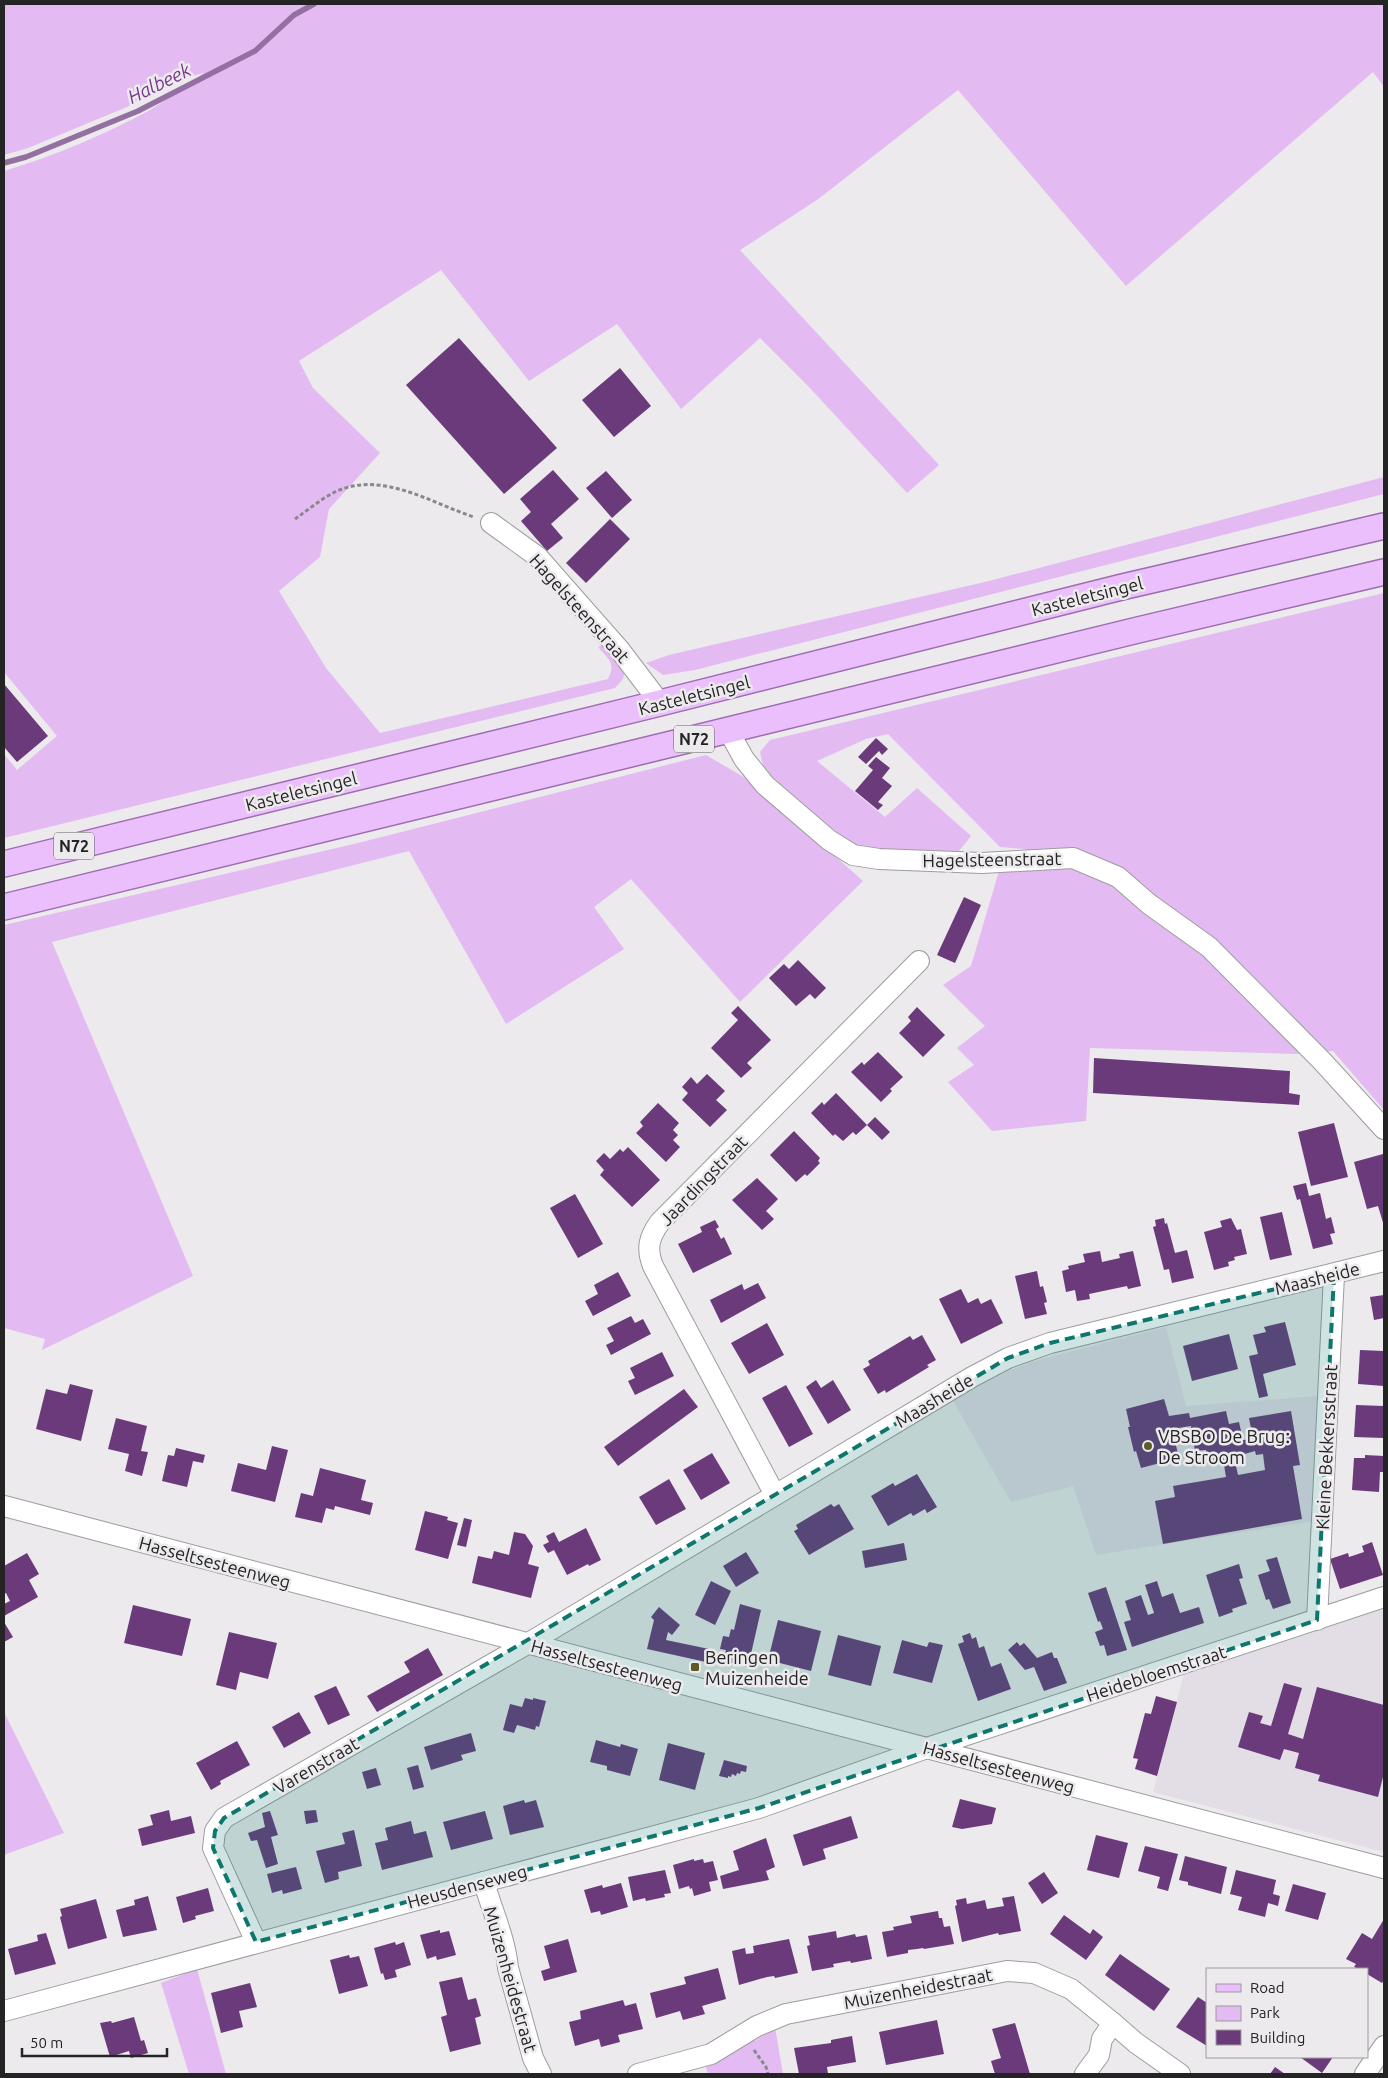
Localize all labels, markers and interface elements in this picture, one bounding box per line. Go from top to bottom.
water label: Halbeek [124,58,194,108]
street label: Hagelsteenstraat [526,550,634,666]
street label: Kasteletsingel [1029,572,1145,620]
street label: Kasteletsingel [636,671,752,719]
road number: N72 [674,726,714,752]
street label: Kasteletsingel [243,767,359,815]
road number: N72 [54,832,94,859]
street label: Hagelsteenstraat [922,848,1062,870]
street label: Jaardingstraat [655,1131,751,1229]
street label: Maasheide [1272,1258,1362,1298]
street label: Kleine Bekkersstraat [1312,1364,1340,1530]
street label: Maasheide [892,1369,976,1431]
place label: VBSBO De Brug: De Stroom [1158,1426,1290,1467]
marker: VBSBO De Brug: De Stroom [1142,1440,1154,1452]
street label: Hasseltsesteenweg [137,1532,293,1592]
street label: Hasseltsesteenweg [529,1635,685,1695]
street label: Heidebloemstraat [1084,1641,1228,1705]
place label: Beringen Muizenheide [705,1647,809,1688]
marker: Beringen Muizenheide [689,1661,701,1673]
street label: Varenstraat [270,1733,362,1797]
street label: Hasseltsesteenweg [921,1737,1077,1797]
street label: Heusdenseweg [405,1860,529,1912]
street label: Muizenheidestraat [481,1904,541,2054]
street label: Muizenheidestraat [842,1964,994,2012]
legend [1206,1968,1368,2058]
text: Road [1250,1979,1285,1996]
text: Park [1250,2004,1280,2021]
scale bar [22,2026,168,2058]
text: Building [1250,2029,1305,2046]
text: 50 m [30,2034,63,2051]

